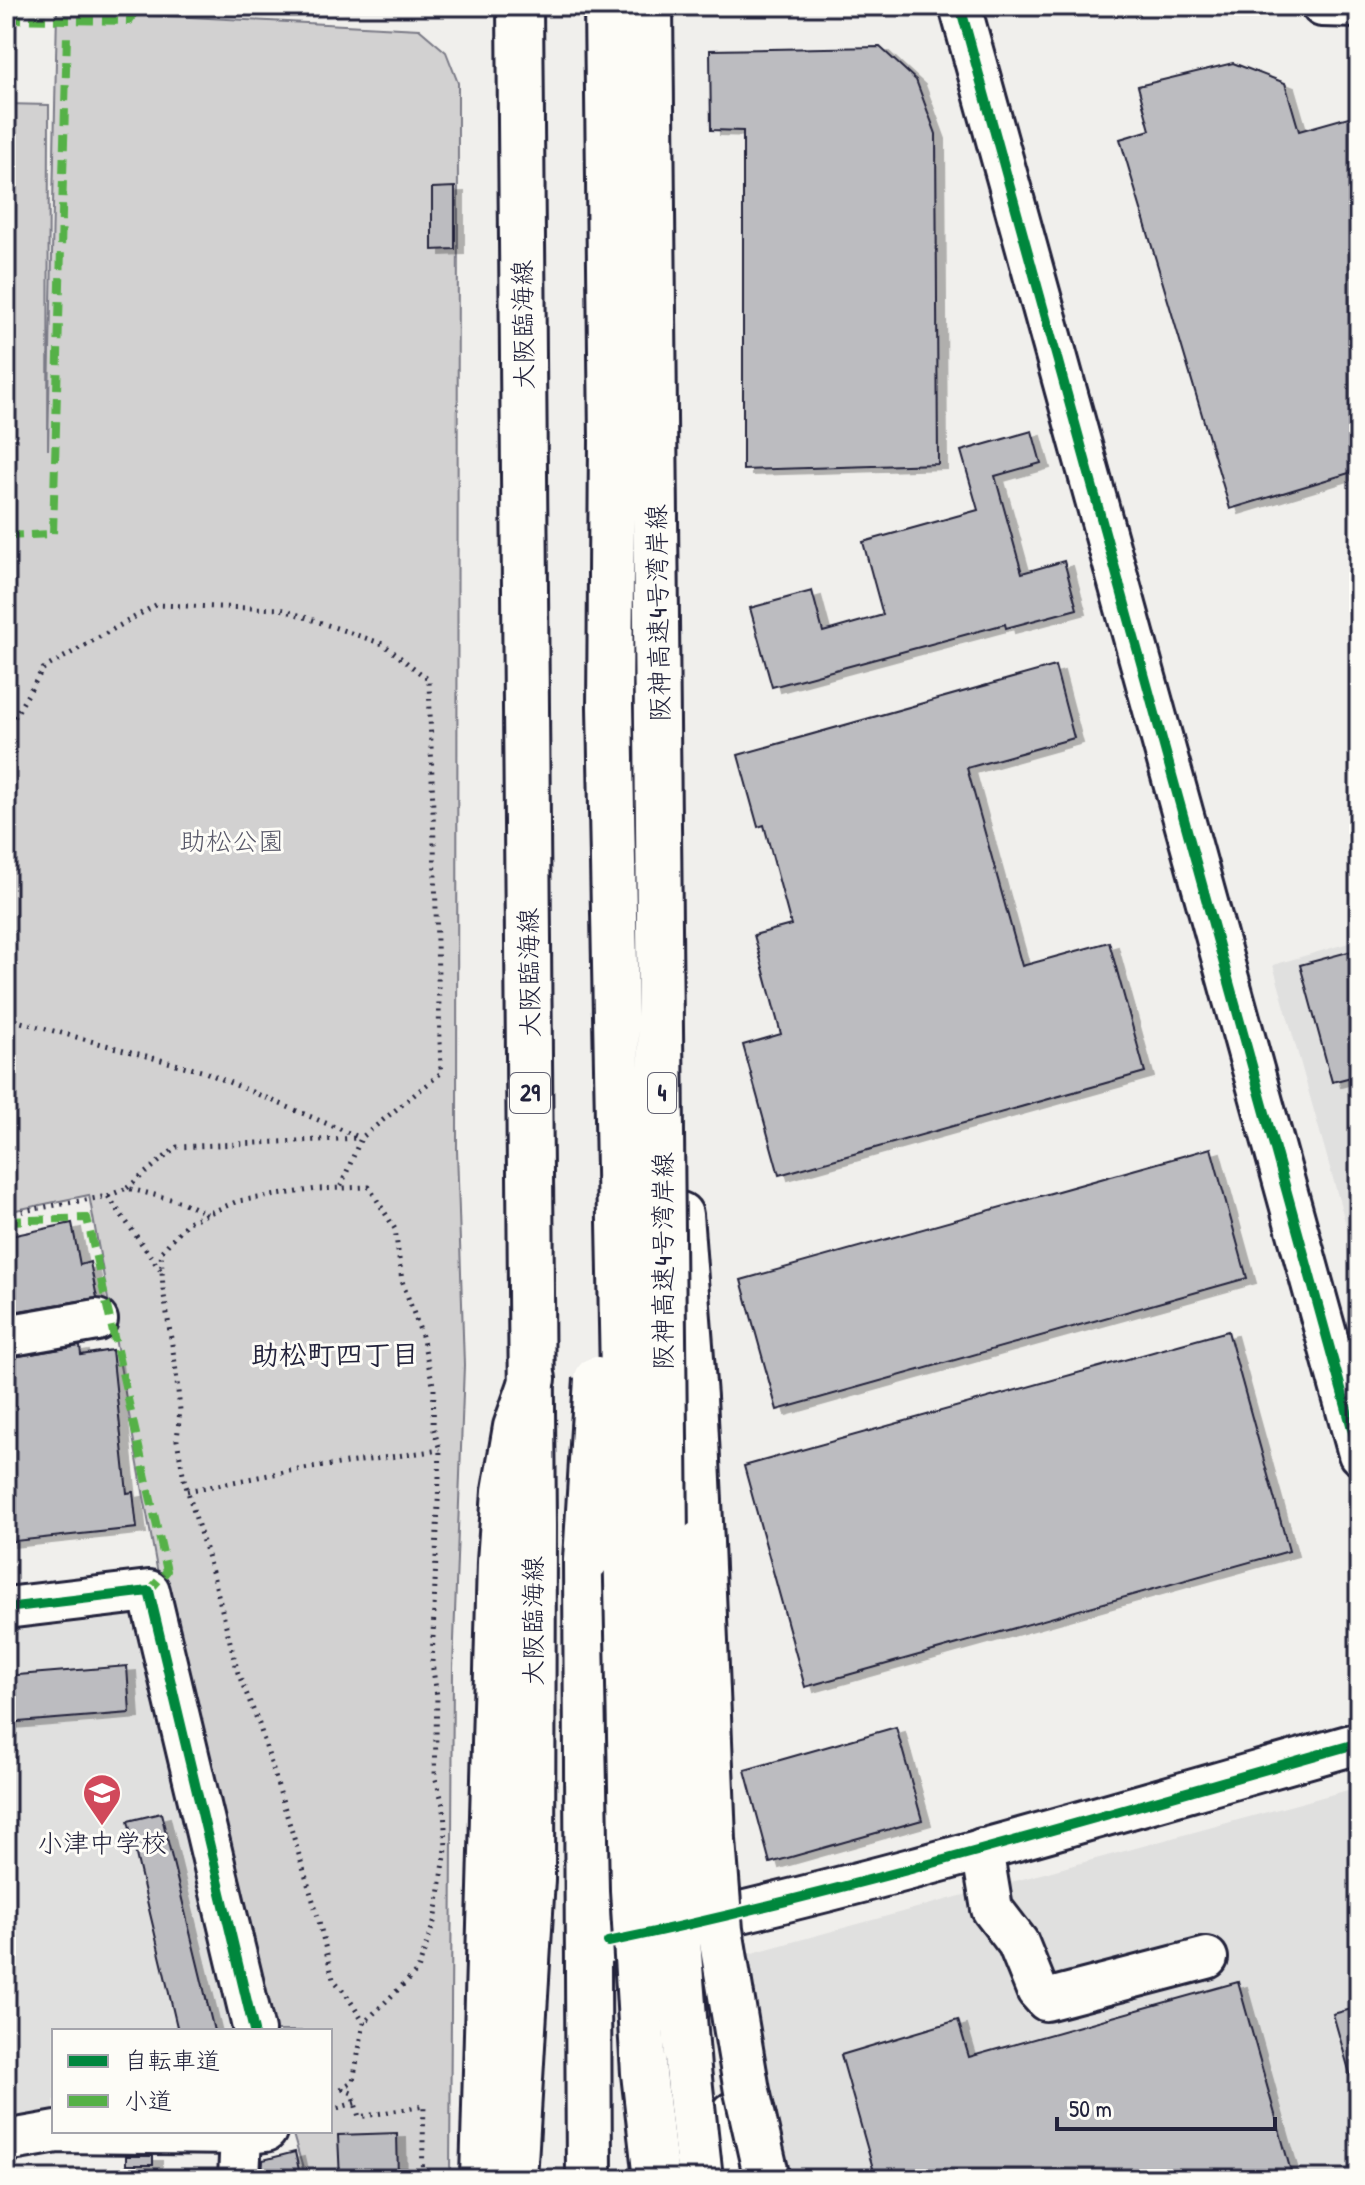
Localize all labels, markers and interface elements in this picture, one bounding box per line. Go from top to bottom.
street label: 大阪臨海線 [504,260,541,390]
street label: 阪神高速4号湾岸線 [638,504,677,722]
park label: 助松公園 [180,823,284,858]
street label: 大阪臨海線 [510,908,547,1038]
road number: 29 [510,1073,550,1113]
road number: 4 [648,1073,676,1113]
street label: 阪神高速4号湾岸線 [645,1152,680,1370]
district label: 助松町四丁目 [251,1335,419,1373]
street label: 大阪臨海線 [515,1556,550,1686]
school or university icon: 小津中学校 [81,1772,123,1827]
place label: 小津中学校 [37,1825,167,1860]
legend [52,2029,332,2133]
text: 自転車道 [124,2044,220,2076]
scale bar [1057,2081,1275,2131]
text: 小道 [124,2084,172,2116]
text: 50 m [1069,2092,1112,2124]

